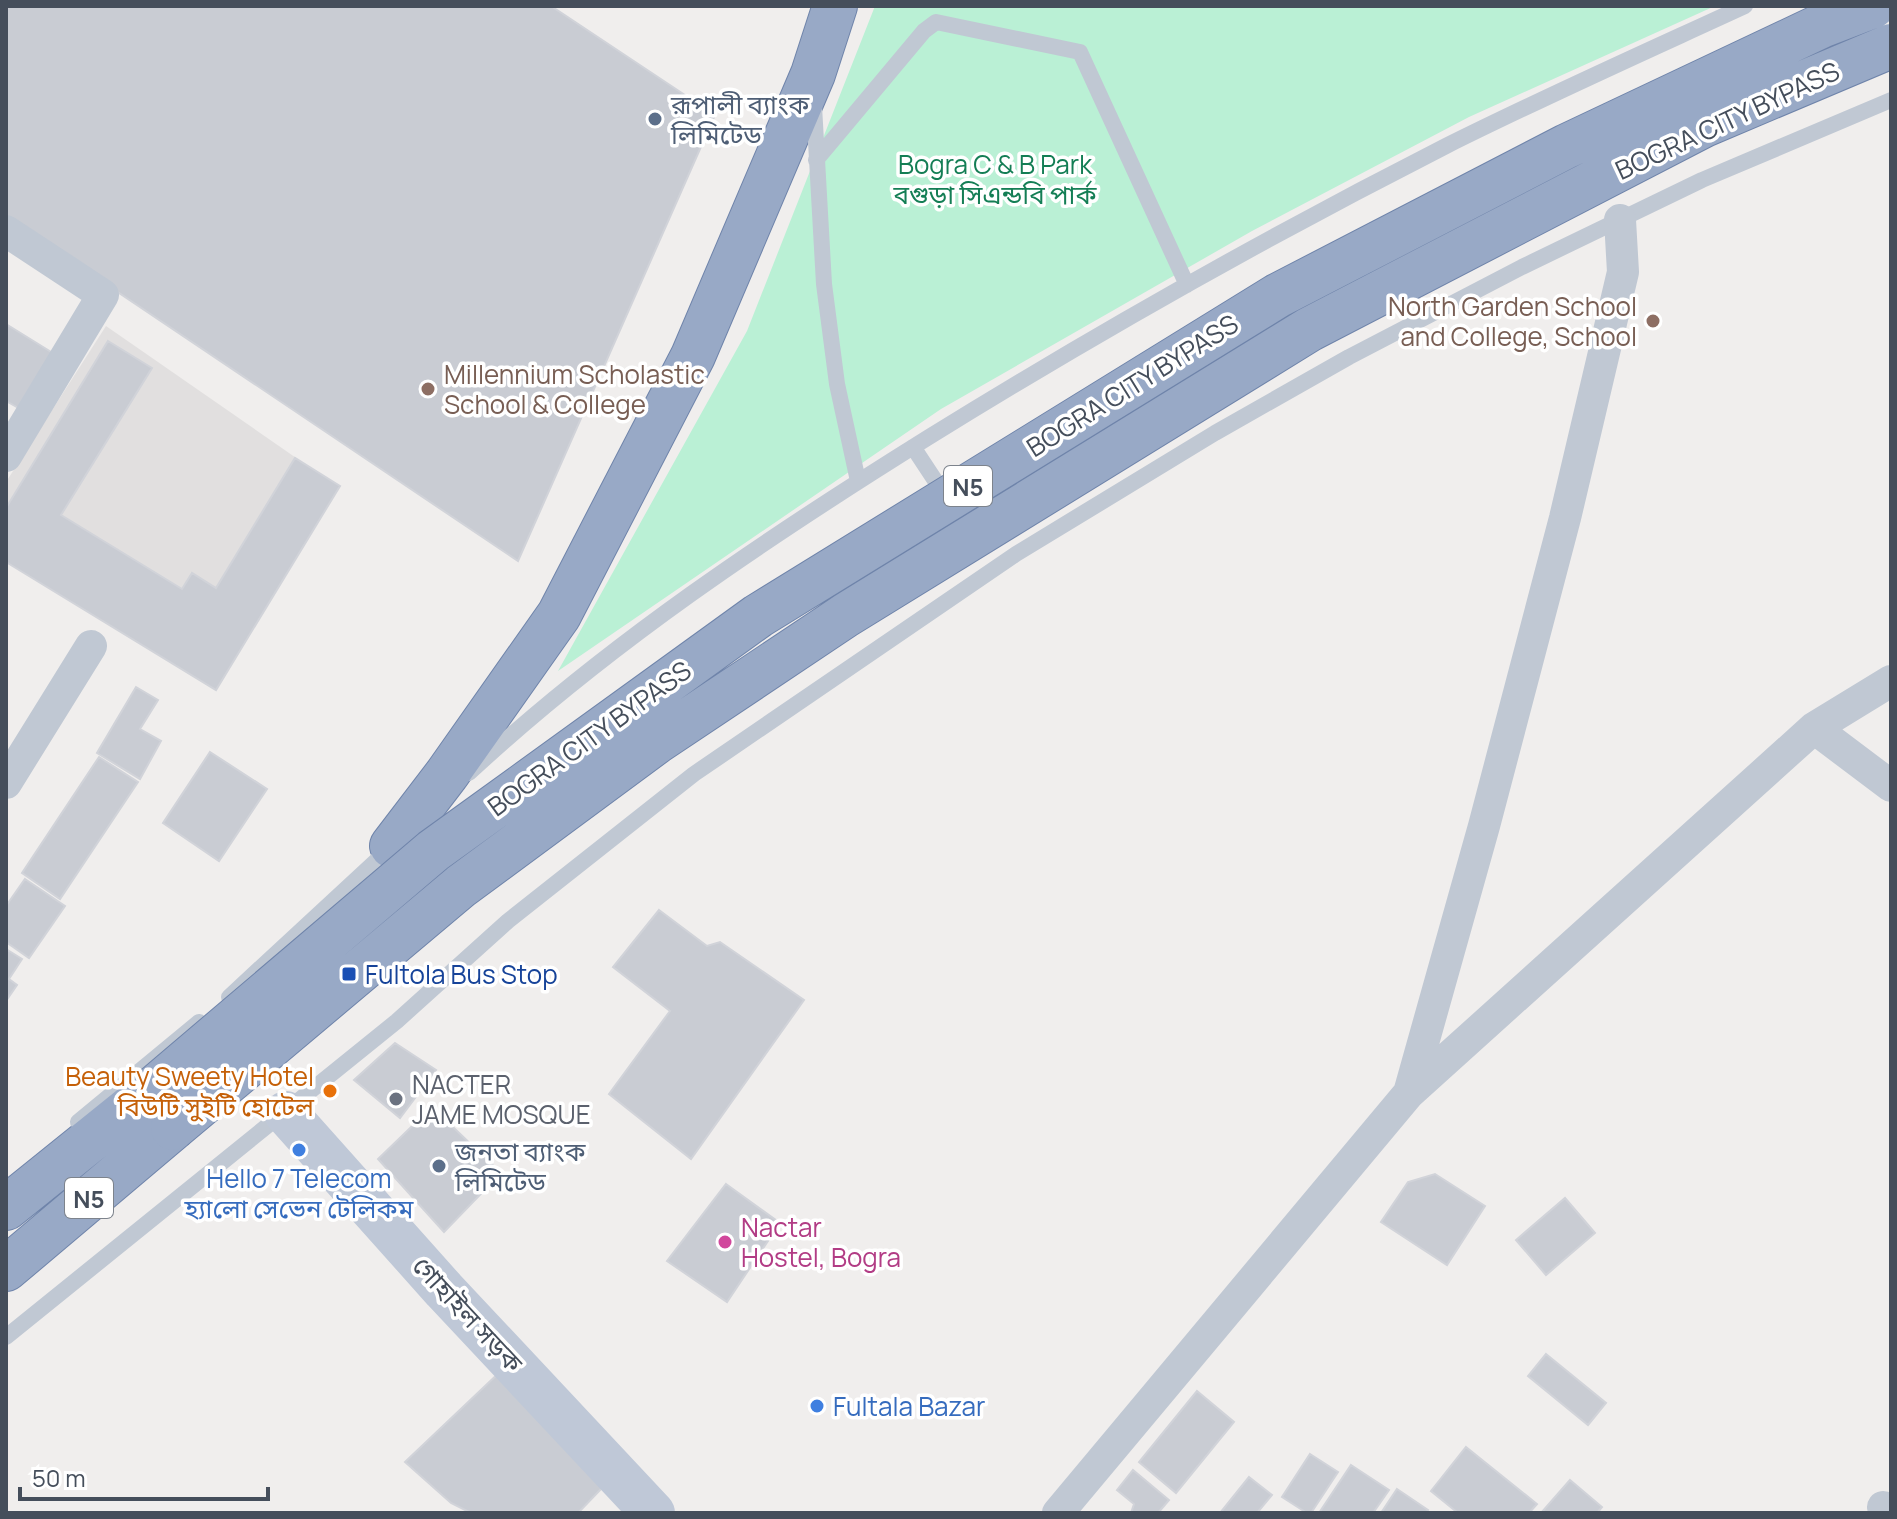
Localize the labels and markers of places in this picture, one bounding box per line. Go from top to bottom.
place label: রূপালী ব্যাংক লিমিটেড [670,86,810,152]
marker: রূপালী ব্যাংক লিমিটেড [646,110,664,128]
place label: North Garden School and College, School [1388,288,1637,354]
marker: North Garden School and College, School [1644,312,1662,330]
place label: Millennium Scholastic School & College [444,356,705,422]
marker: Millennium Scholastic School & College [419,380,437,398]
place label: Fultola Bus Stop [365,956,558,992]
marker: Fultola Bus Stop [340,965,358,983]
place label: Beauty Sweety Hotel বিউটি সুইটি হোটেল [65,1058,315,1124]
place label: NACTER JAME MOSQUE [412,1066,590,1132]
marker: Beauty Sweety Hotel বিউটি সুইটি হোটেল [321,1082,339,1100]
marker: NACTER JAME MOSQUE [387,1090,405,1108]
place label: জনতা ব্যাংক লিমিটেড [454,1133,586,1199]
marker: Hello 7 Telecom হ্যা‌লো সে‌ভেন টে‌লিকম [290,1141,308,1159]
marker: জনতা ব্যাংক লিমিটেড [430,1157,448,1175]
place label: Hello 7 Telecom হ্যা‌লো সে‌ভেন টে‌লিকম [184,1160,414,1226]
place label: Nactar Hostel, Bogra [741,1209,901,1275]
marker: Nactar Hostel, Bogra [716,1233,734,1251]
place label: Fultala Bazar [833,1388,985,1424]
marker: Fultala Bazar [808,1397,826,1415]

